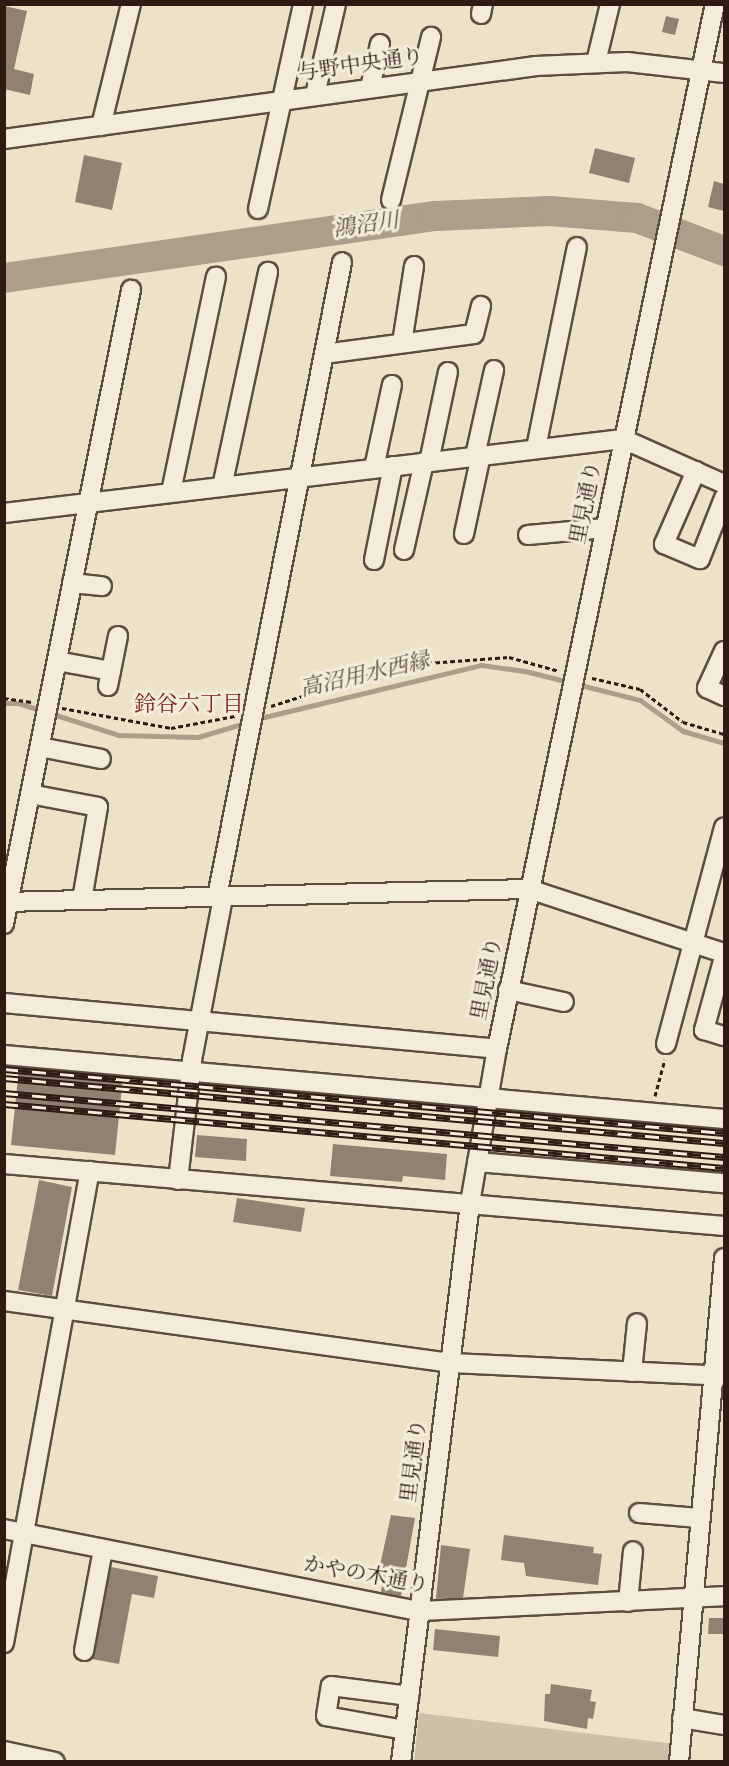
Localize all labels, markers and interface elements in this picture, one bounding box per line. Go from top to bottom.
street label: 与野中央通り [297,45,425,87]
water label: 鴻沼川 [331,208,401,244]
street label: 里見通り [567,459,607,547]
water label: 高沼用水西縁 [298,648,432,704]
district label: 鈴谷六丁目 [134,693,244,719]
street label: 里見通り [468,935,508,1023]
street label: 里見通り [397,1418,433,1504]
street label: かやの木通り [302,1553,430,1599]

